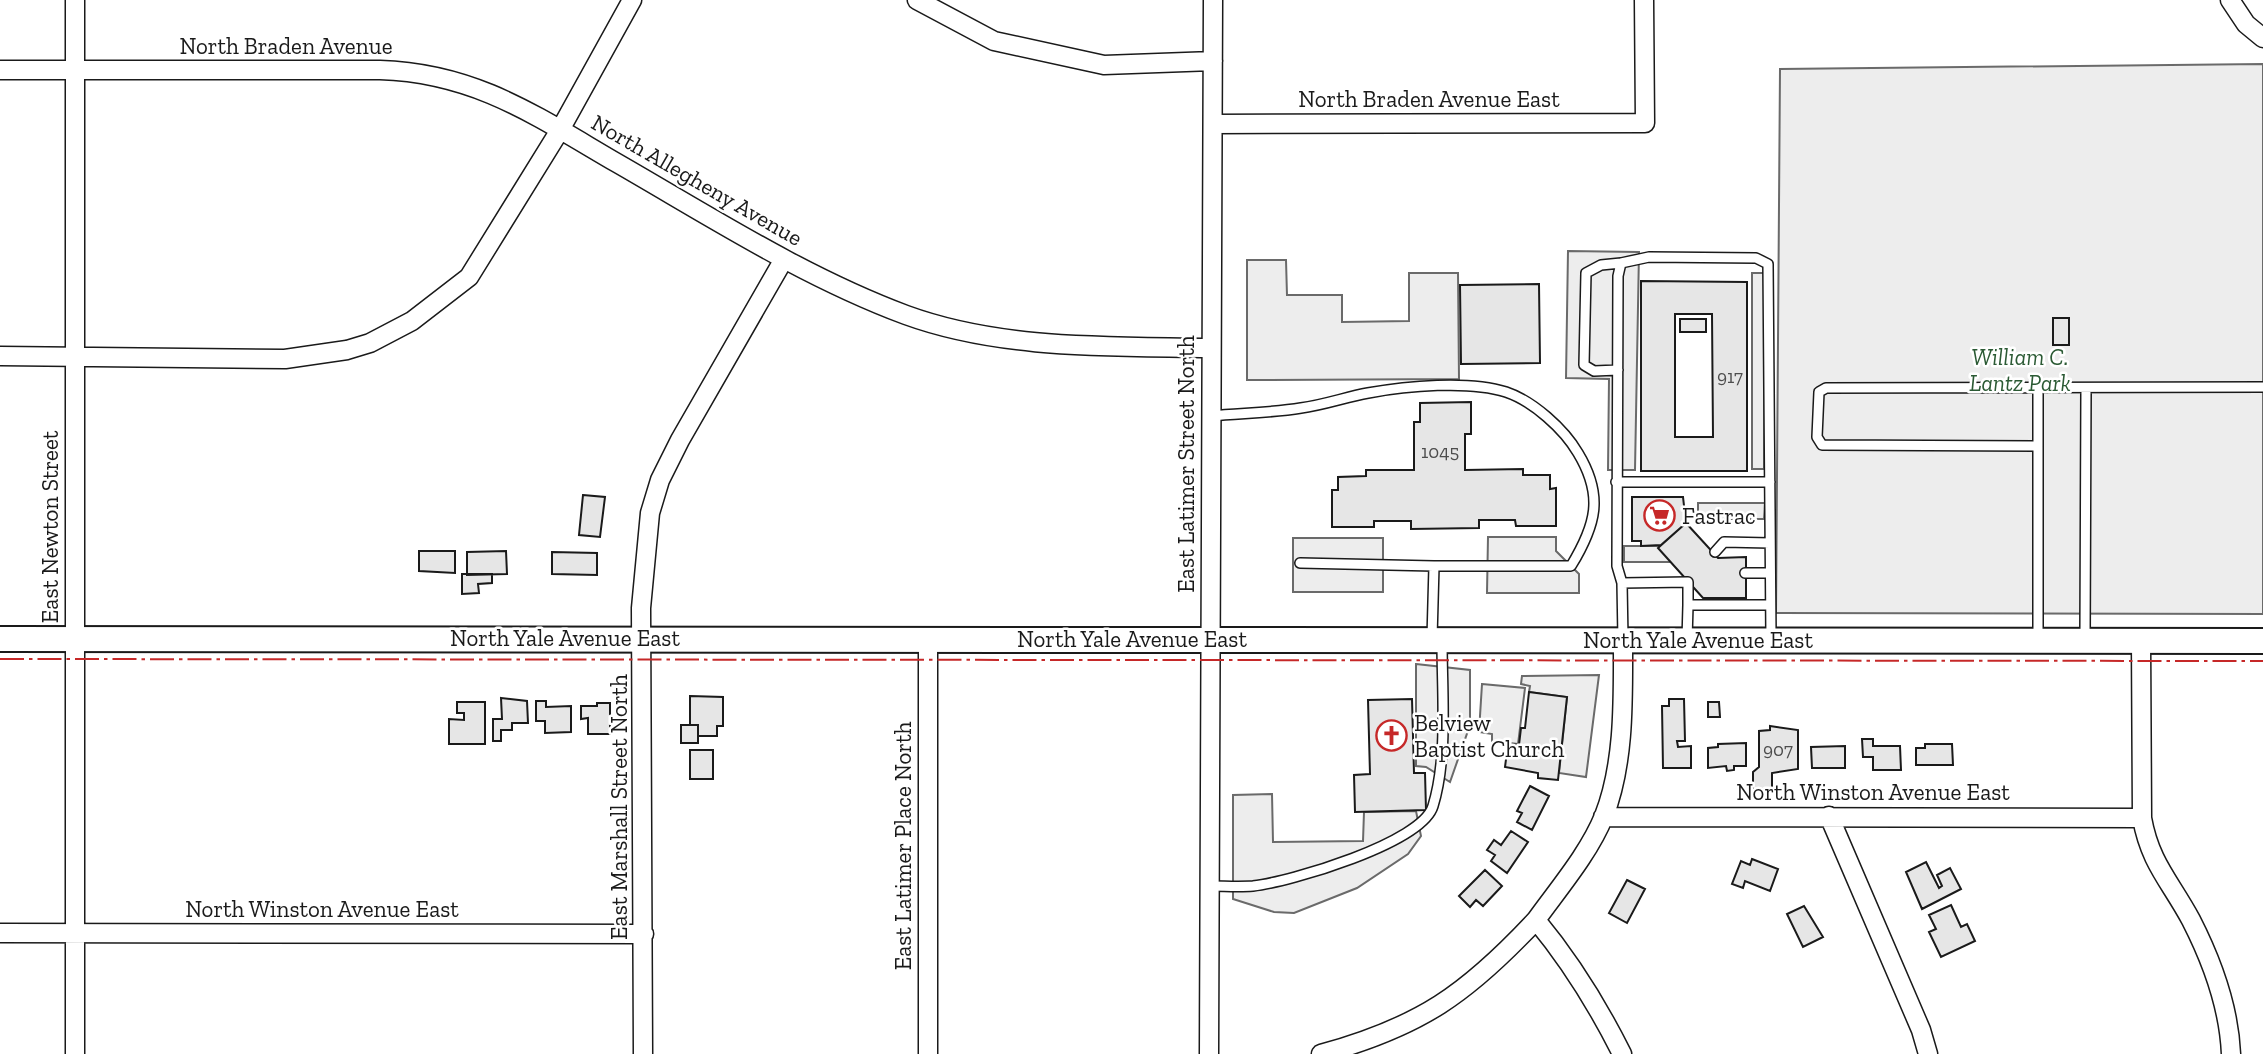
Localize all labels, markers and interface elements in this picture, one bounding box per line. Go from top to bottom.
street label: North Braden Avenue [179,32,393,60]
street label: North Braden Avenue East [1298,85,1560,113]
street label: North Allegheny Avenue [586,108,808,252]
street label: East Latimer Street North [1172,335,1200,593]
park label: William C. Lantz Park [1969,343,2071,397]
house number: 917 [1717,365,1743,388]
street label: East Newton Street [36,430,64,623]
house number: 1045 [1421,440,1459,463]
supermarket icon: Fastrac [1642,499,1676,533]
place label: Fastrac [1682,502,1756,530]
street label: North Yale Avenue East [450,624,680,652]
street label: North Yale Avenue East [1017,625,1247,653]
street label: North Yale Avenue East [1583,626,1813,654]
street label: East Marshall Street North [605,674,633,940]
place label: Belview Baptist Church [1414,709,1564,763]
church icon: Belview Baptist Church [1374,719,1408,753]
street label: East Latimer Place North [889,722,917,970]
house number: 907 [1763,738,1793,761]
street label: North Winston Avenue East [1736,778,2010,806]
street label: North Winston Avenue East [185,895,459,923]

